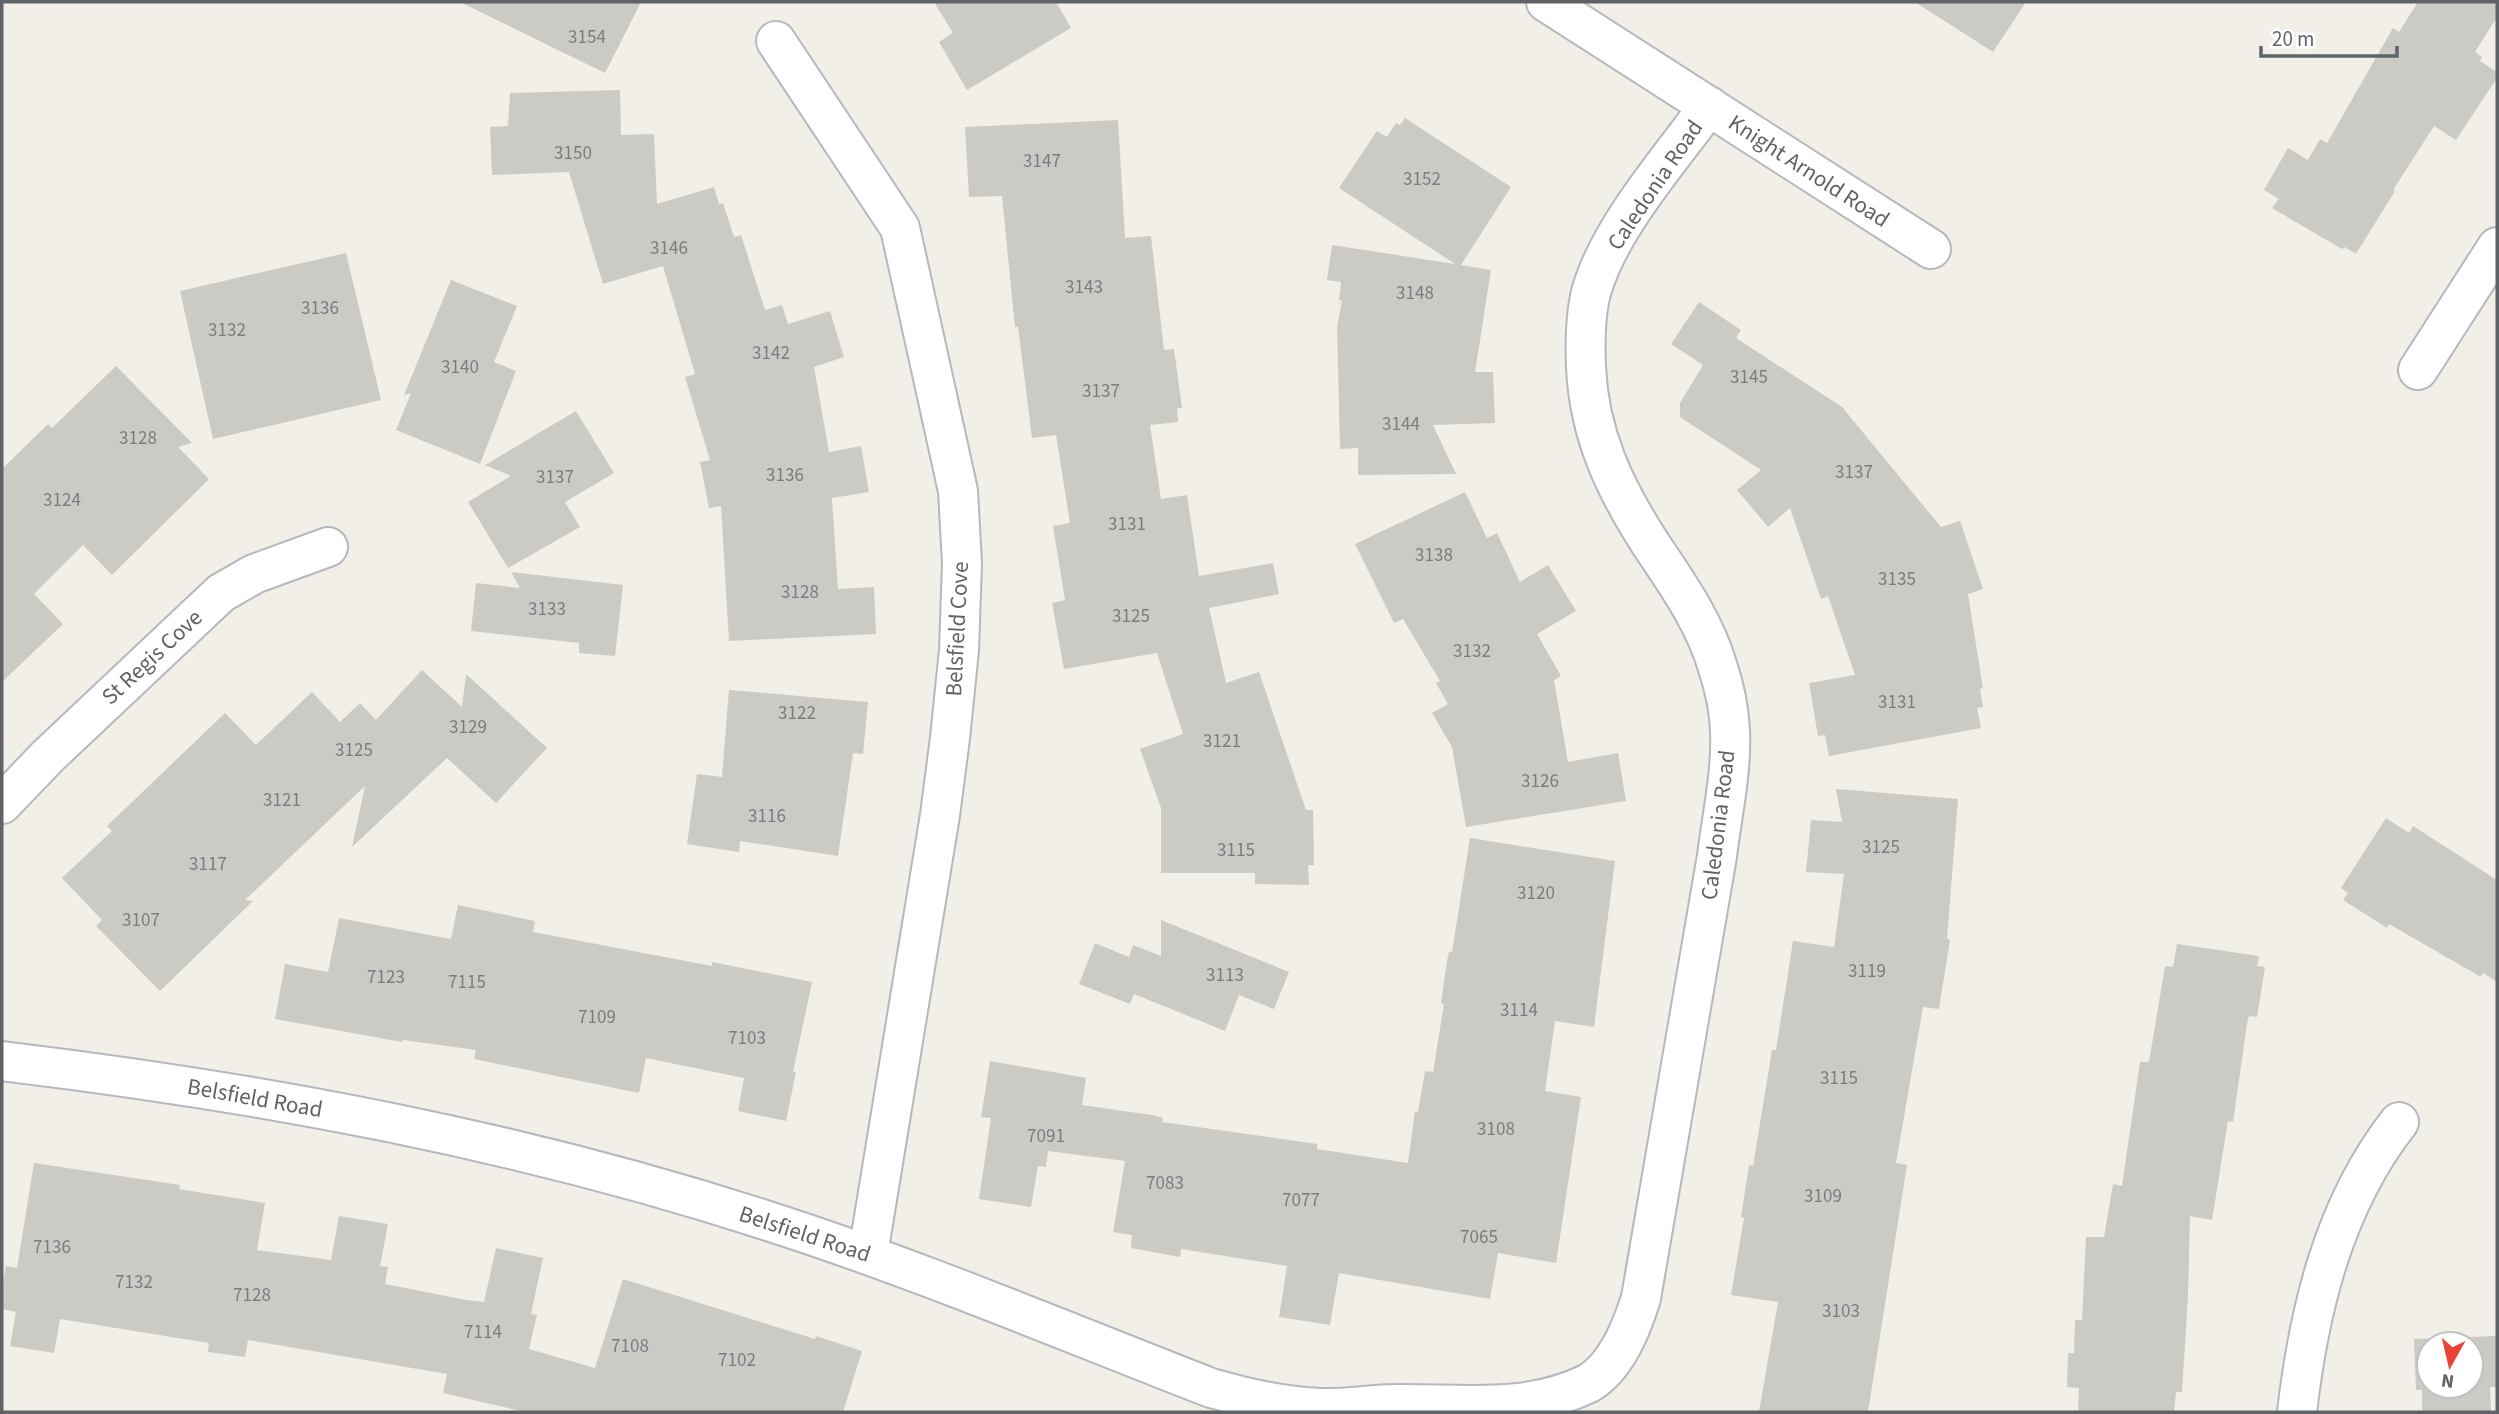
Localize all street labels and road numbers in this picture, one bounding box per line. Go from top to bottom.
street label: Knight Arnold Road [1722,106,1896,236]
street label: Caledonia Road [1599,113,1711,257]
street label: Belsfield Cove [937,561,977,697]
street label: St Regis Cove [94,602,210,712]
street label: Caledonia Road [1692,748,1744,902]
street label: Belsfield Road [185,1070,325,1126]
street label: Belsfield Road [735,1197,875,1271]

